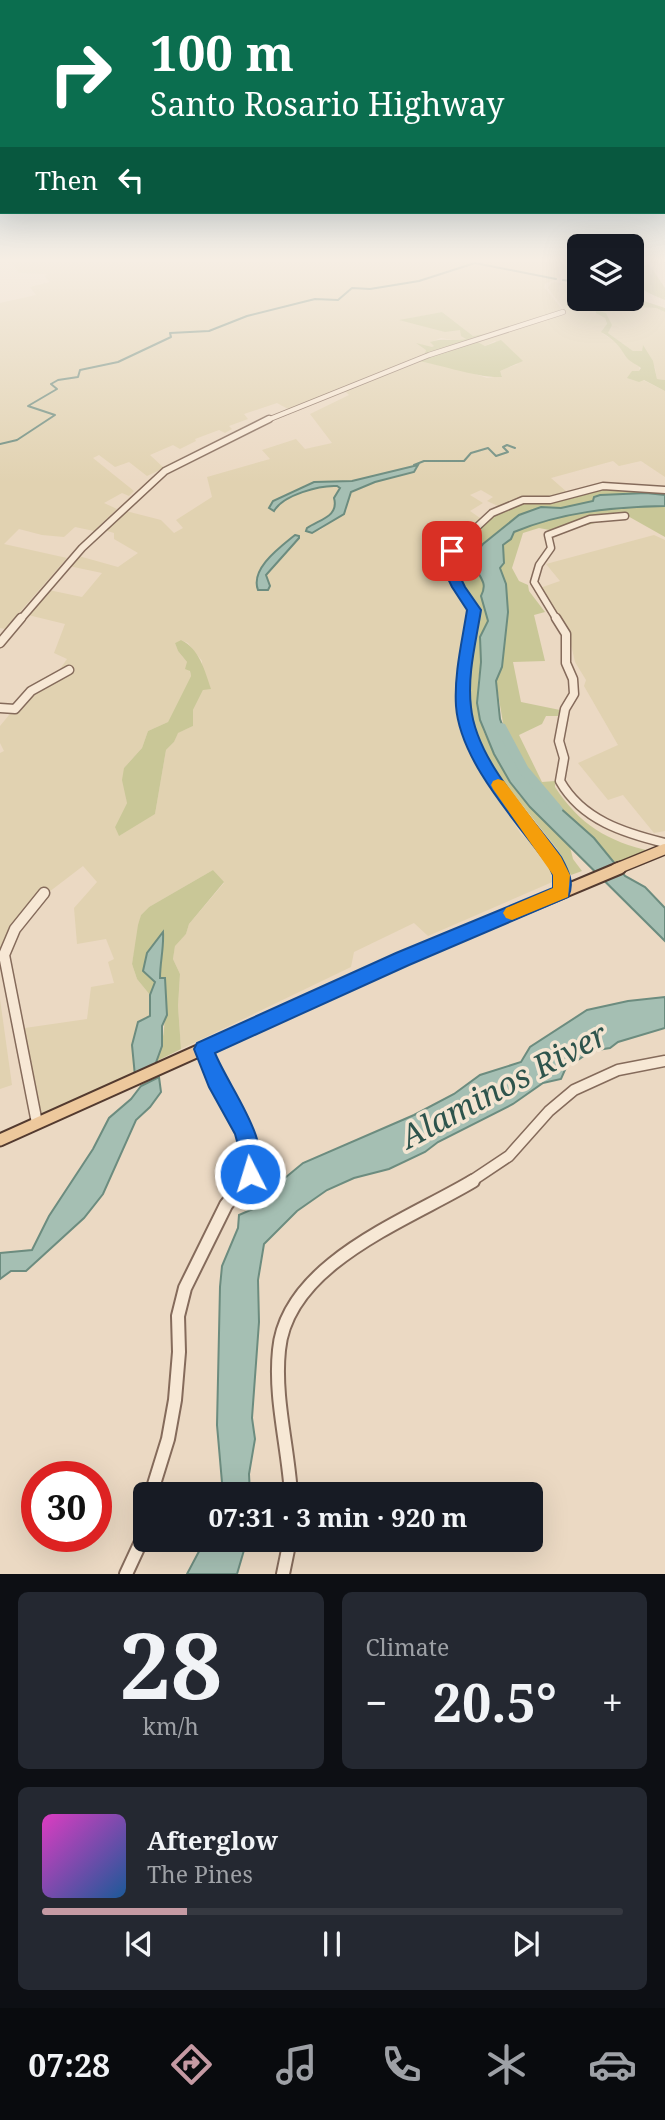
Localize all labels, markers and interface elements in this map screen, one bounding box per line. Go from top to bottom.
text: 100 m [150,19,294,85]
icon: right [35,28,126,119]
text: Santo Rosario Highway [150,82,504,125]
icon: left [112,161,150,199]
text: Then [35,162,98,198]
map controls [567,234,644,311]
button: layers [567,234,644,311]
pin [422,521,482,581]
icon: arrive [433,532,471,570]
water label: Alaminos River [390,1011,615,1158]
position arrow [213,1137,287,1211]
speed limit sign: 30 [21,1461,112,1552]
text: 07:31 · 3 min · 920 m [208,1499,468,1535]
text: 28 [119,1602,222,1726]
text: Climate [366,1631,449,1663]
text: 20.5° [433,1666,557,1737]
text: − [366,1676,388,1728]
text: + [602,1676,623,1728]
text: km/h [143,1710,199,1742]
text: Afterglow [147,1822,278,1858]
text: The Pines [147,1858,253,1890]
icon: previous [120,1925,158,1963]
icon: pause [313,1925,351,1963]
icon: next [507,1925,545,1963]
icon: directions [167,2040,216,2089]
icon: music [272,2040,321,2089]
icon: phone [377,2040,426,2089]
icon: climate [482,2040,531,2089]
icon: car [588,2040,637,2089]
text: 07:28 [28,2043,110,2086]

